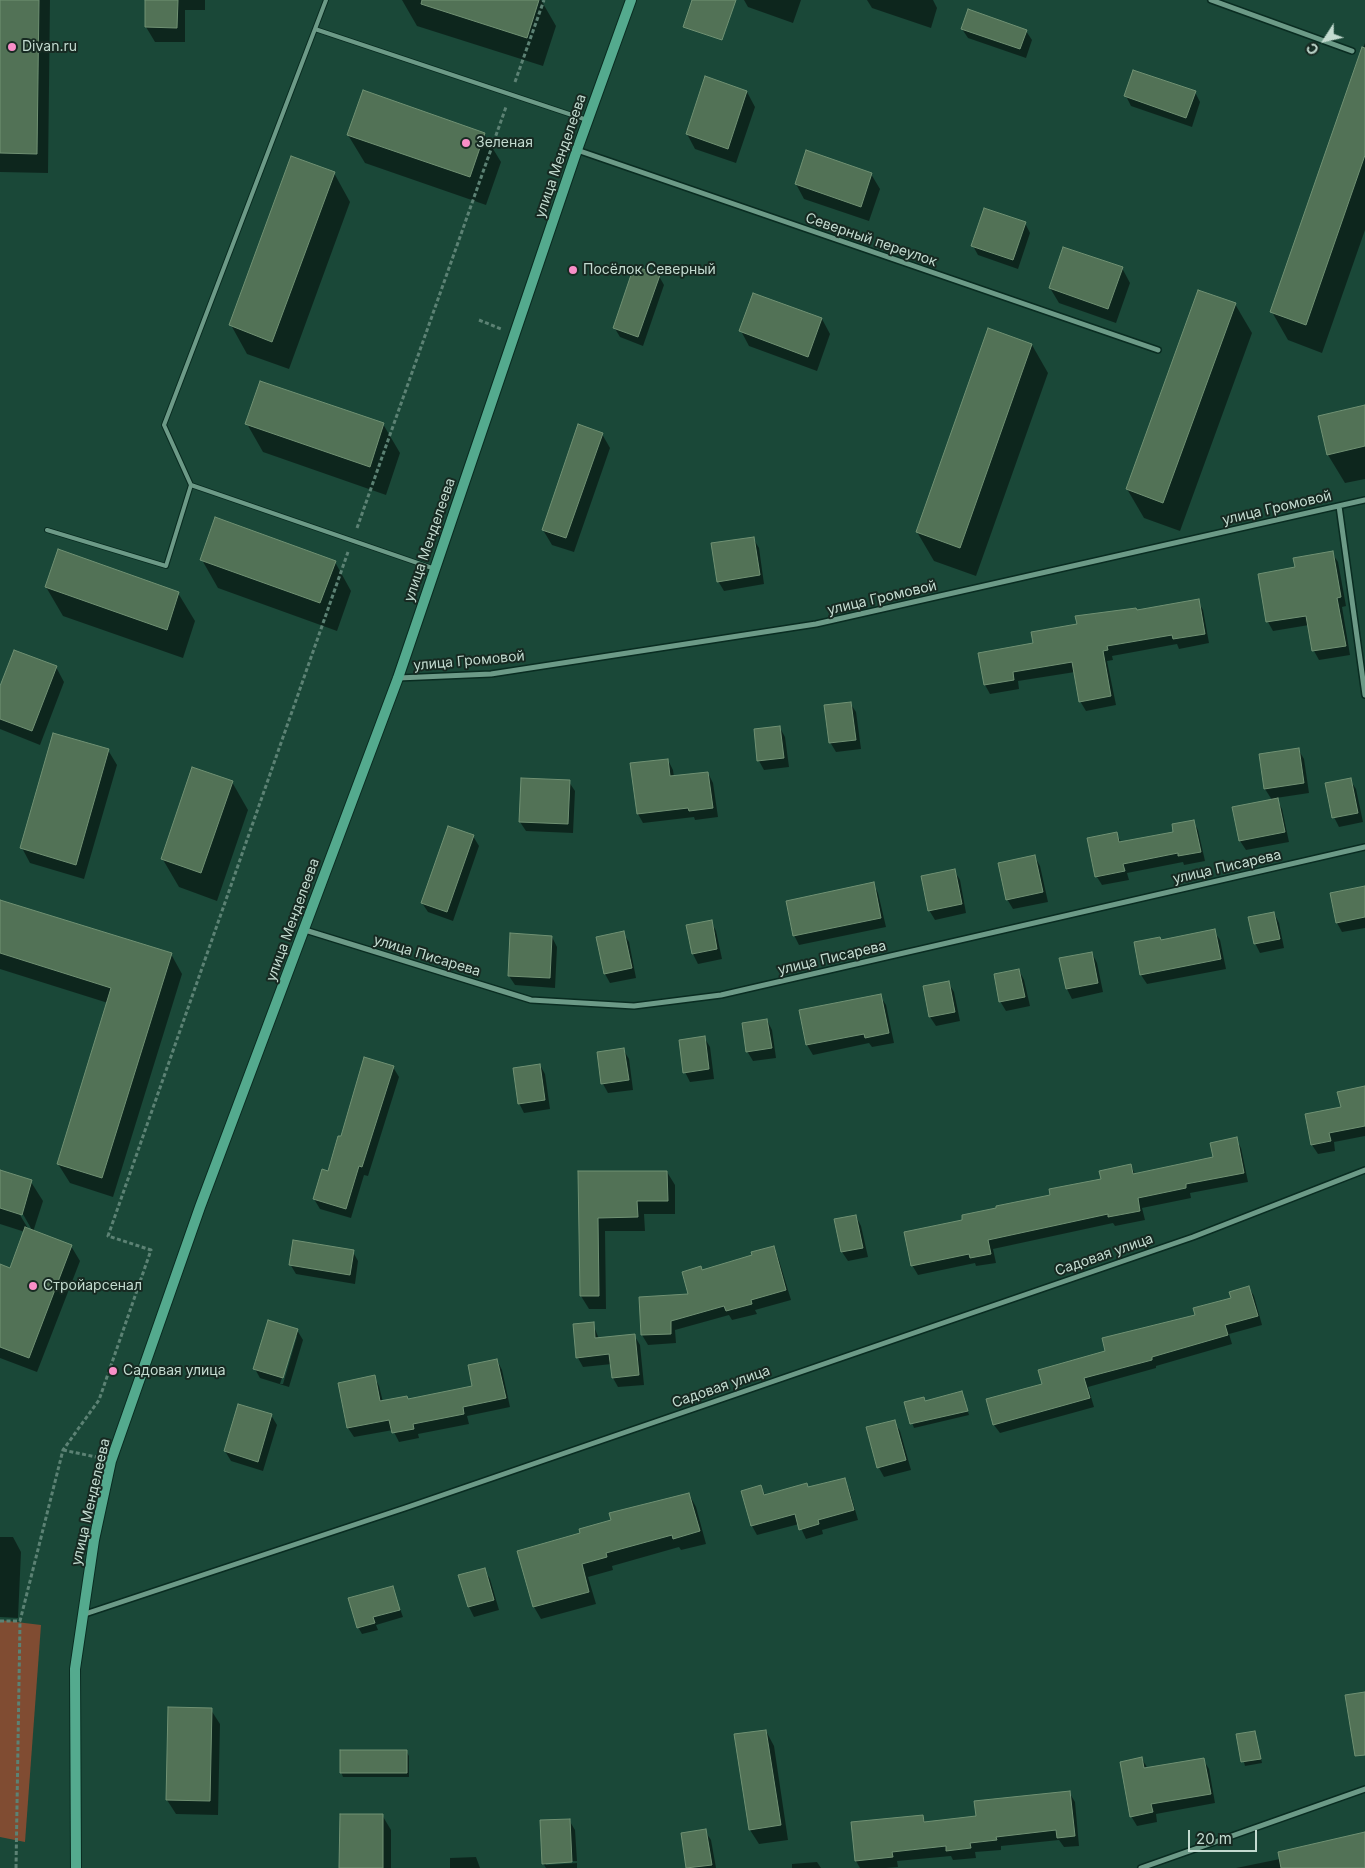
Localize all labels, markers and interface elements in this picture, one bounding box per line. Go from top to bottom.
north arrow [1300,15,1350,65]
place label: Divan.ru [22,39,77,55]
text: С [1302,40,1322,58]
marker: Divan.ru [6,41,18,53]
street label: улица Менделеева [532,92,590,220]
place label: Зеленая [476,135,533,151]
marker: Зеленая [460,137,472,149]
street label: Северный переулок [803,210,939,270]
place label: Посёлок Северный [583,262,716,278]
marker: Посёлок Северный [567,264,579,276]
street label: улица Менделеева [401,476,459,604]
street label: улица Громовой [1221,487,1333,529]
street label: улица Громовой [826,577,938,619]
street label: улица Громовой [413,648,525,674]
street label: улица Писарева [1171,846,1283,888]
street label: улица Менделеева [263,856,323,984]
street label: улица Писарева [372,932,482,980]
street label: улица Писарева [776,937,888,979]
street label: Садовая улица [1053,1230,1155,1280]
place label: Стройарсенал [43,1278,142,1294]
marker: Стройарсенал [27,1280,39,1292]
street label: Садовая улица [670,1362,772,1412]
place label: Садовая улица [123,1363,226,1379]
marker: Садовая улица [107,1365,119,1377]
street label: улица Менделеева [68,1437,114,1567]
scale bar [1190,1820,1259,1852]
text: 20 m [1196,1829,1232,1848]

